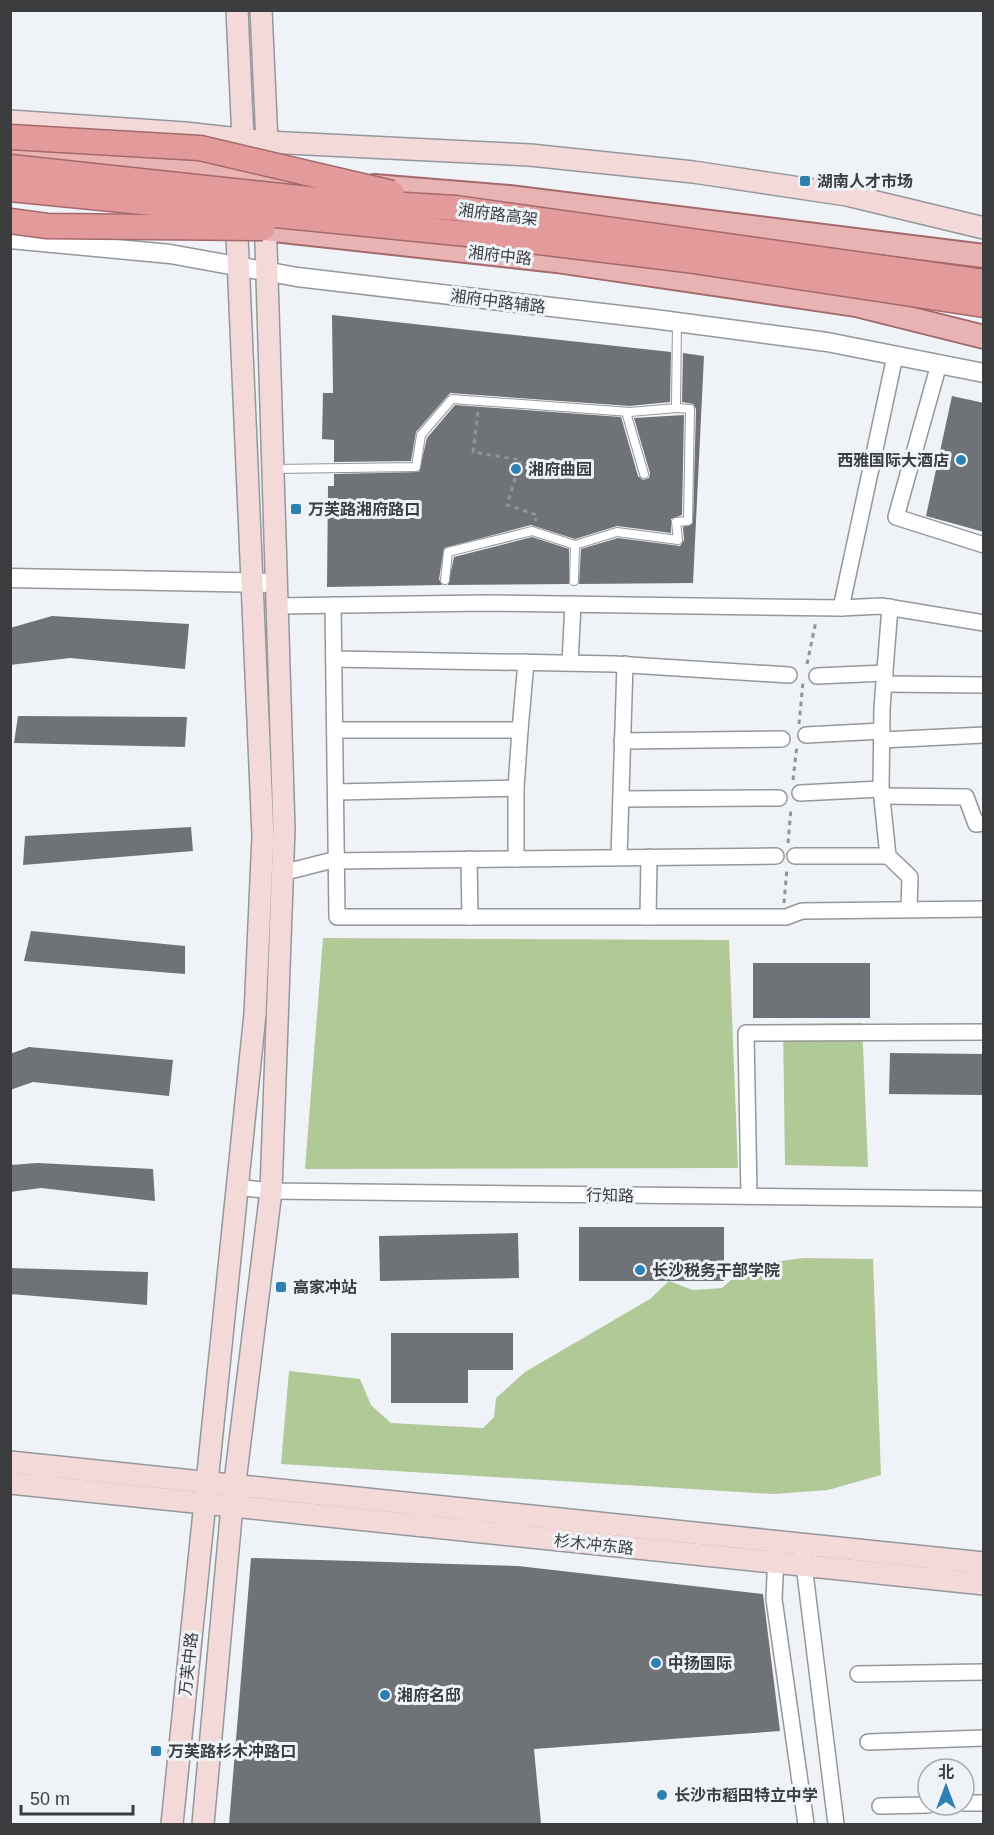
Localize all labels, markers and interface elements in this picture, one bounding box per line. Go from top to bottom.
place label: 湖南人才市场 [817,173,913,190]
marker: 湖南人才市场 [798,174,812,188]
street label: 湘府路高架 [457,201,539,228]
street label: 湘府中路 [467,244,533,267]
street label: 湘府中路辅路 [449,287,547,316]
place label: 西雅国际大酒店 [837,452,949,469]
marker: 西雅国际大酒店 [954,453,968,467]
place label: 湘府曲园 [528,461,592,478]
marker: 湘府曲园 [509,462,523,476]
place label: 万芙路湘府路口 [308,501,420,518]
marker: 万芙路湘府路口 [289,502,303,516]
street label: 行知路 [586,1187,634,1204]
place label: 长沙税务干部学院 [652,1261,780,1279]
marker: 长沙税务干部学院 [633,1263,647,1277]
place label: 高家冲站 [293,1279,357,1296]
marker: 高家冲站 [274,1280,288,1294]
street label: 杉木冲东路 [553,1532,635,1557]
street label: 万芙中路 [177,1631,200,1697]
place label: 中扬国际 [668,1655,732,1672]
marker: 中扬国际 [649,1656,663,1670]
place label: 湘府名邸 [397,1687,461,1704]
marker: 湘府名邸 [378,1688,392,1702]
place label: 万芙路杉木冲路口 [168,1743,296,1760]
marker: 万芙路杉木冲路口 [149,1744,163,1758]
north arrow [916,1757,976,1817]
text: 北 [938,1764,954,1781]
scale bar [21,1778,134,1816]
place label: 长沙市稻田特立中学 [674,1786,818,1804]
marker: 长沙市稻田特立中学 [655,1788,669,1802]
text: 50 m [30,1789,70,1809]

